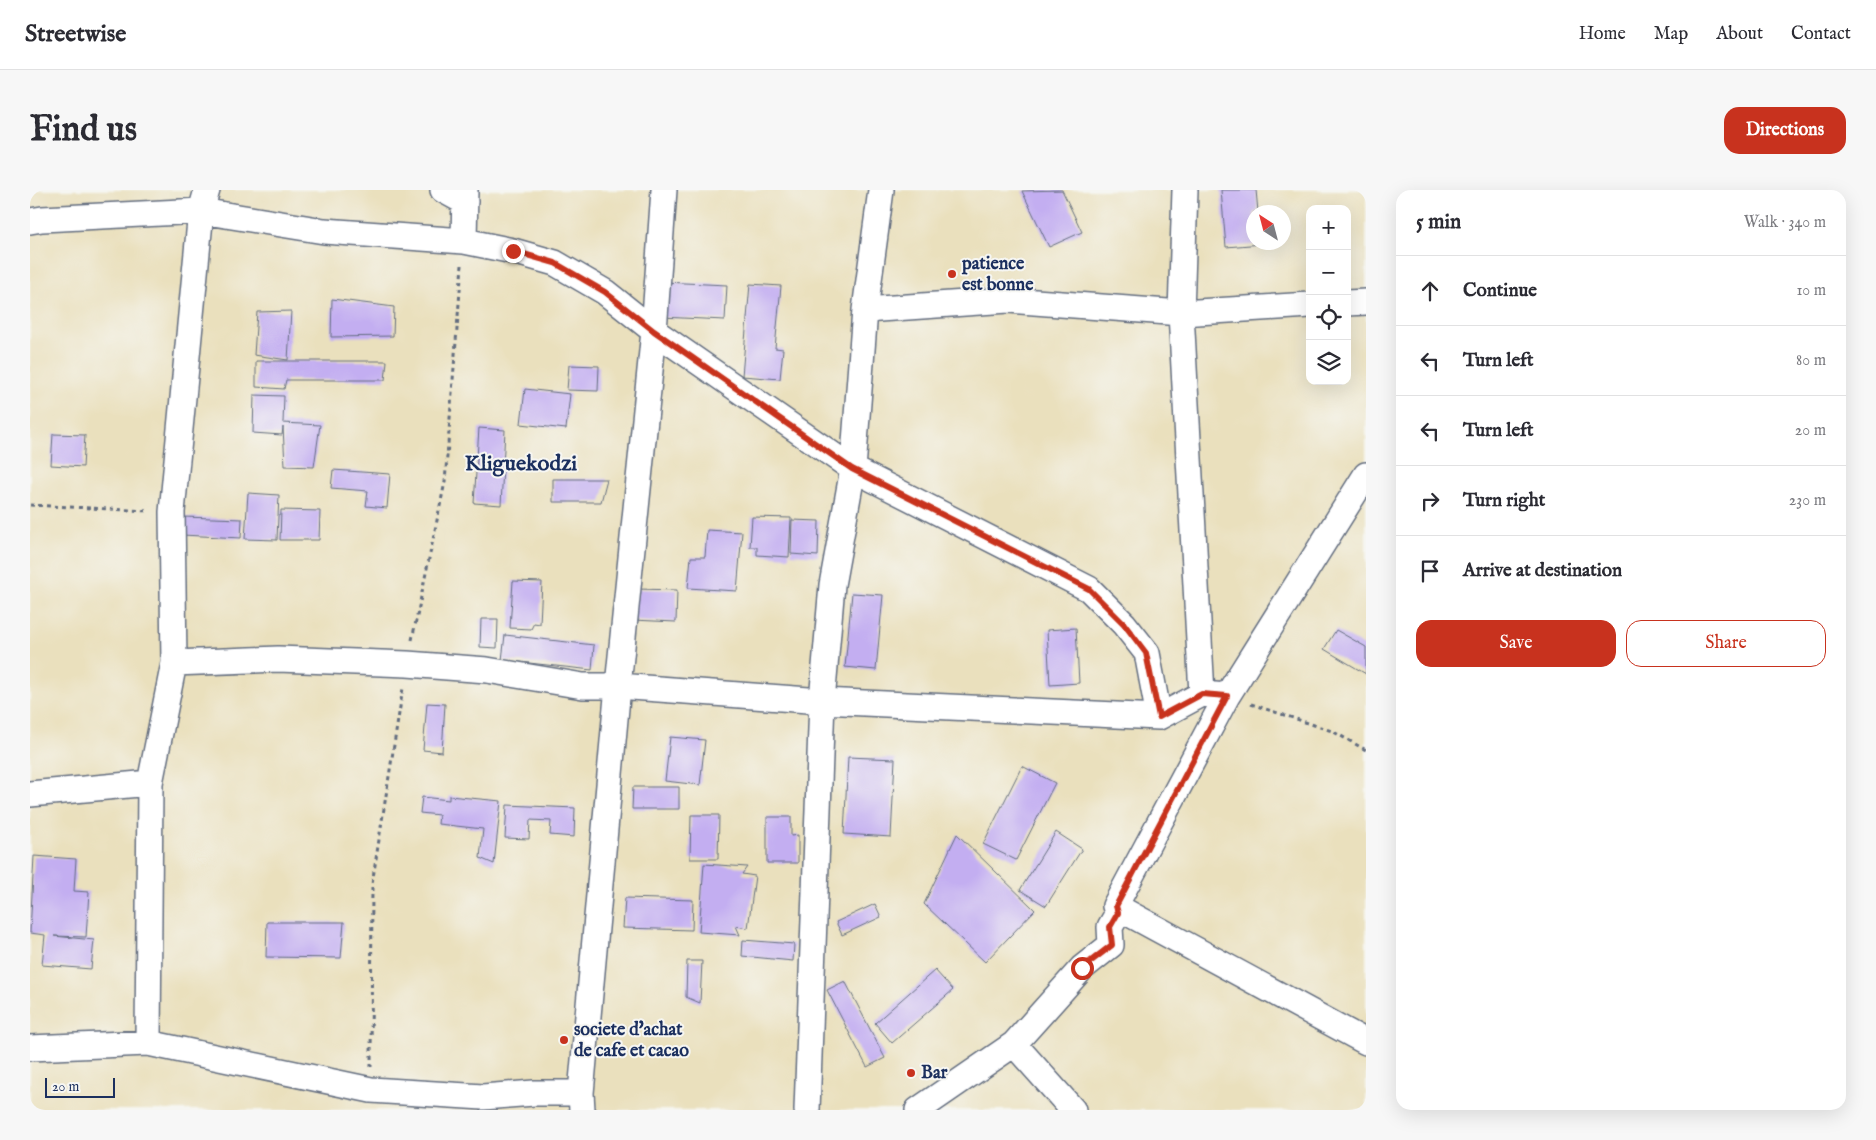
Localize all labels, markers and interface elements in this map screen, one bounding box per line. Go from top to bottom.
text: Streetwise [25,19,126,50]
text: Home [1579,23,1626,46]
text: Map [1654,23,1688,46]
text: About [1716,23,1763,46]
text: Contact [1791,23,1851,46]
button: Directions [1724,107,1846,154]
text: Find us [30,108,137,153]
north arrow [1246,205,1291,250]
map controls [1306,205,1351,385]
button: + [1306,205,1351,250]
text: 5 min [1416,209,1461,236]
text: Walk · 340 m [1744,213,1826,233]
route end [502,240,525,263]
button: − [1306,250,1351,295]
place label: patience est bonne [961,253,1034,297]
marker: patience est bonne [946,268,958,280]
icon: ahead [1416,277,1444,305]
text: Continue [1463,279,1537,303]
text: 10 m [1796,281,1826,301]
button: locate [1306,295,1351,340]
button: layers [1306,340,1351,385]
icon: left [1416,347,1444,375]
text: Turn left [1463,349,1534,373]
text: 80 m [1796,351,1826,371]
icon: left [1416,417,1444,445]
text: Turn left [1463,419,1534,443]
text: 20 m [1795,421,1826,441]
district label: Kliguekodzi [465,450,577,478]
icon: right [1416,487,1444,515]
text: Turn right [1463,489,1545,513]
text: 230 m [1789,491,1826,511]
icon: arrive [1416,557,1444,585]
text: Arrive at destination [1463,559,1622,583]
button: Save [1416,620,1616,667]
button: Share [1626,620,1826,667]
route start [1071,957,1094,980]
place label: societe d'achat de cafe et cacao [574,1019,689,1063]
marker: societe d'achat de cafe et cacao [558,1034,570,1046]
place label: Bar [921,1062,948,1085]
marker: Bar [905,1067,917,1079]
scale bar [45,1075,115,1098]
text: 20 m [52,1078,79,1096]

